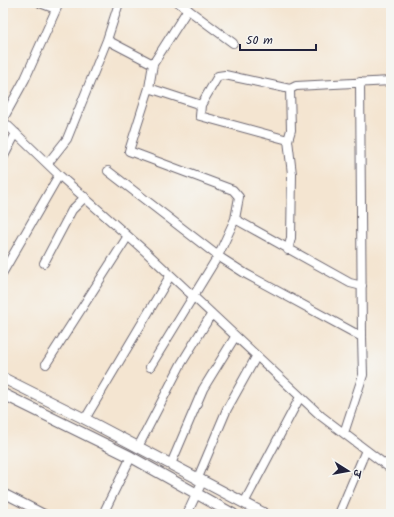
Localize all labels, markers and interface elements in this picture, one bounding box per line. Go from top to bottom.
scale bar [240,26,316,52]
text: 50 m [246,31,273,50]
north arrow [328,451,368,491]
text: उ [347,468,366,480]

